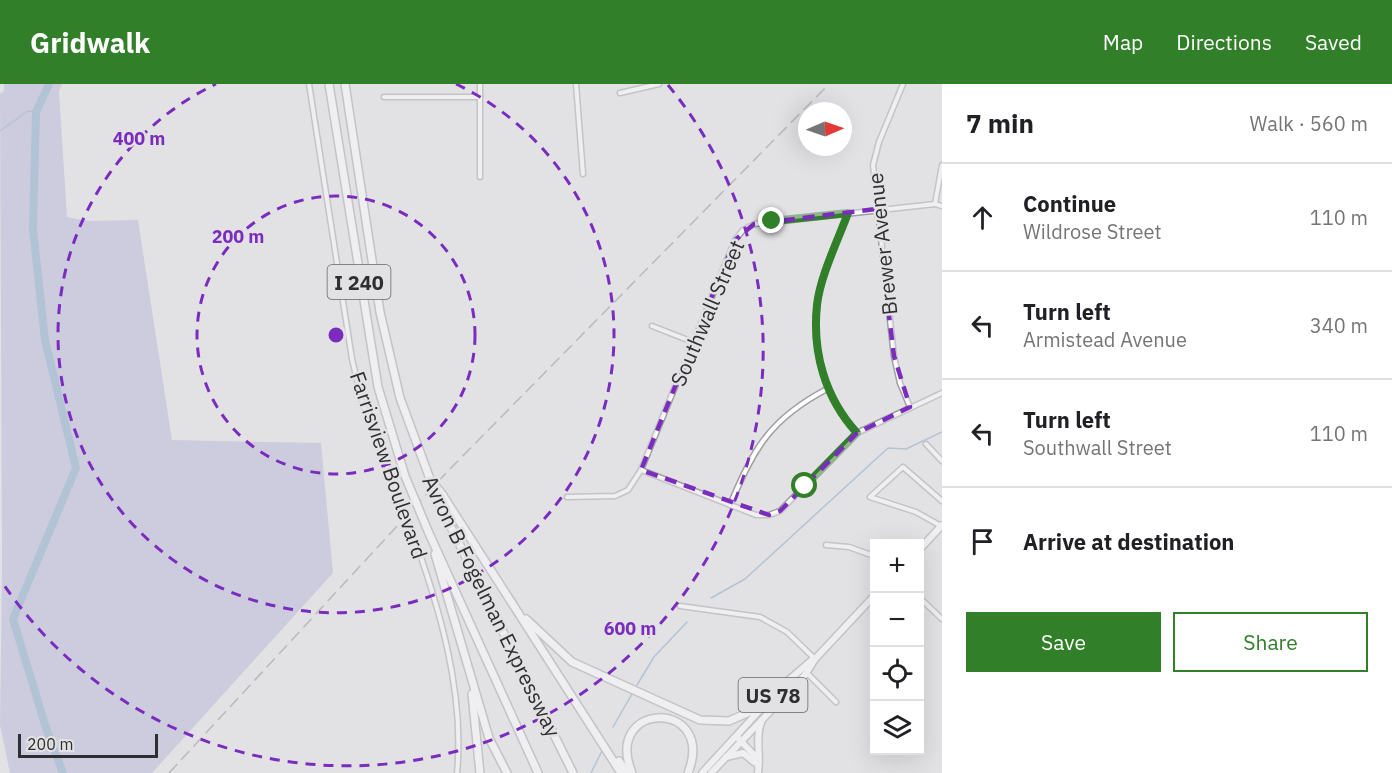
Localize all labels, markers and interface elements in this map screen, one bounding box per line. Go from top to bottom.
text: Gridwalk [30,24,150,61]
text: Map [1103,28,1143,56]
text: Directions [1176,28,1272,56]
text: Saved [1305,28,1362,56]
north arrow [798,102,852,156]
text: 7 min [966,106,1034,140]
text: Walk · 560 m [1250,110,1368,137]
text: 400 m [113,127,165,150]
street label: Brewer Avenue [861,171,903,317]
text: Continue [1023,189,1116,218]
icon: ahead [966,201,999,234]
text: 110 m [1310,204,1368,231]
route end [758,207,784,233]
text: Wildrose Street [1023,218,1162,245]
text: 200 m [212,225,264,248]
street label: Southwall Street [664,236,750,390]
road number: I 240 [328,265,391,299]
text: Turn left [1023,297,1111,326]
icon: left [966,309,999,342]
text: 340 m [1310,312,1368,339]
centre of rings [326,325,346,345]
text: Armistead Avenue [1023,326,1187,353]
street label: Farrisview Boulevard [344,368,434,562]
text: Turn left [1023,405,1111,434]
icon: left [966,417,999,450]
text: 110 m [1310,420,1368,447]
text: Southwall Street [1023,434,1172,461]
street label: Avron B Fogelman Expressway [416,471,568,742]
route start [791,472,817,498]
icon: arrive [966,525,999,558]
text: Arrive at destination [1023,527,1234,556]
map controls [870,539,924,755]
button: + [870,539,924,593]
button: − [870,593,924,647]
button: Save [966,612,1161,672]
button: Share [1173,612,1368,672]
text: 600 m [604,617,656,640]
button: locate [870,647,924,701]
road number: US 78 [738,678,808,712]
button: layers [870,701,924,755]
scale bar [18,731,158,758]
text: 200 m [27,734,74,754]

